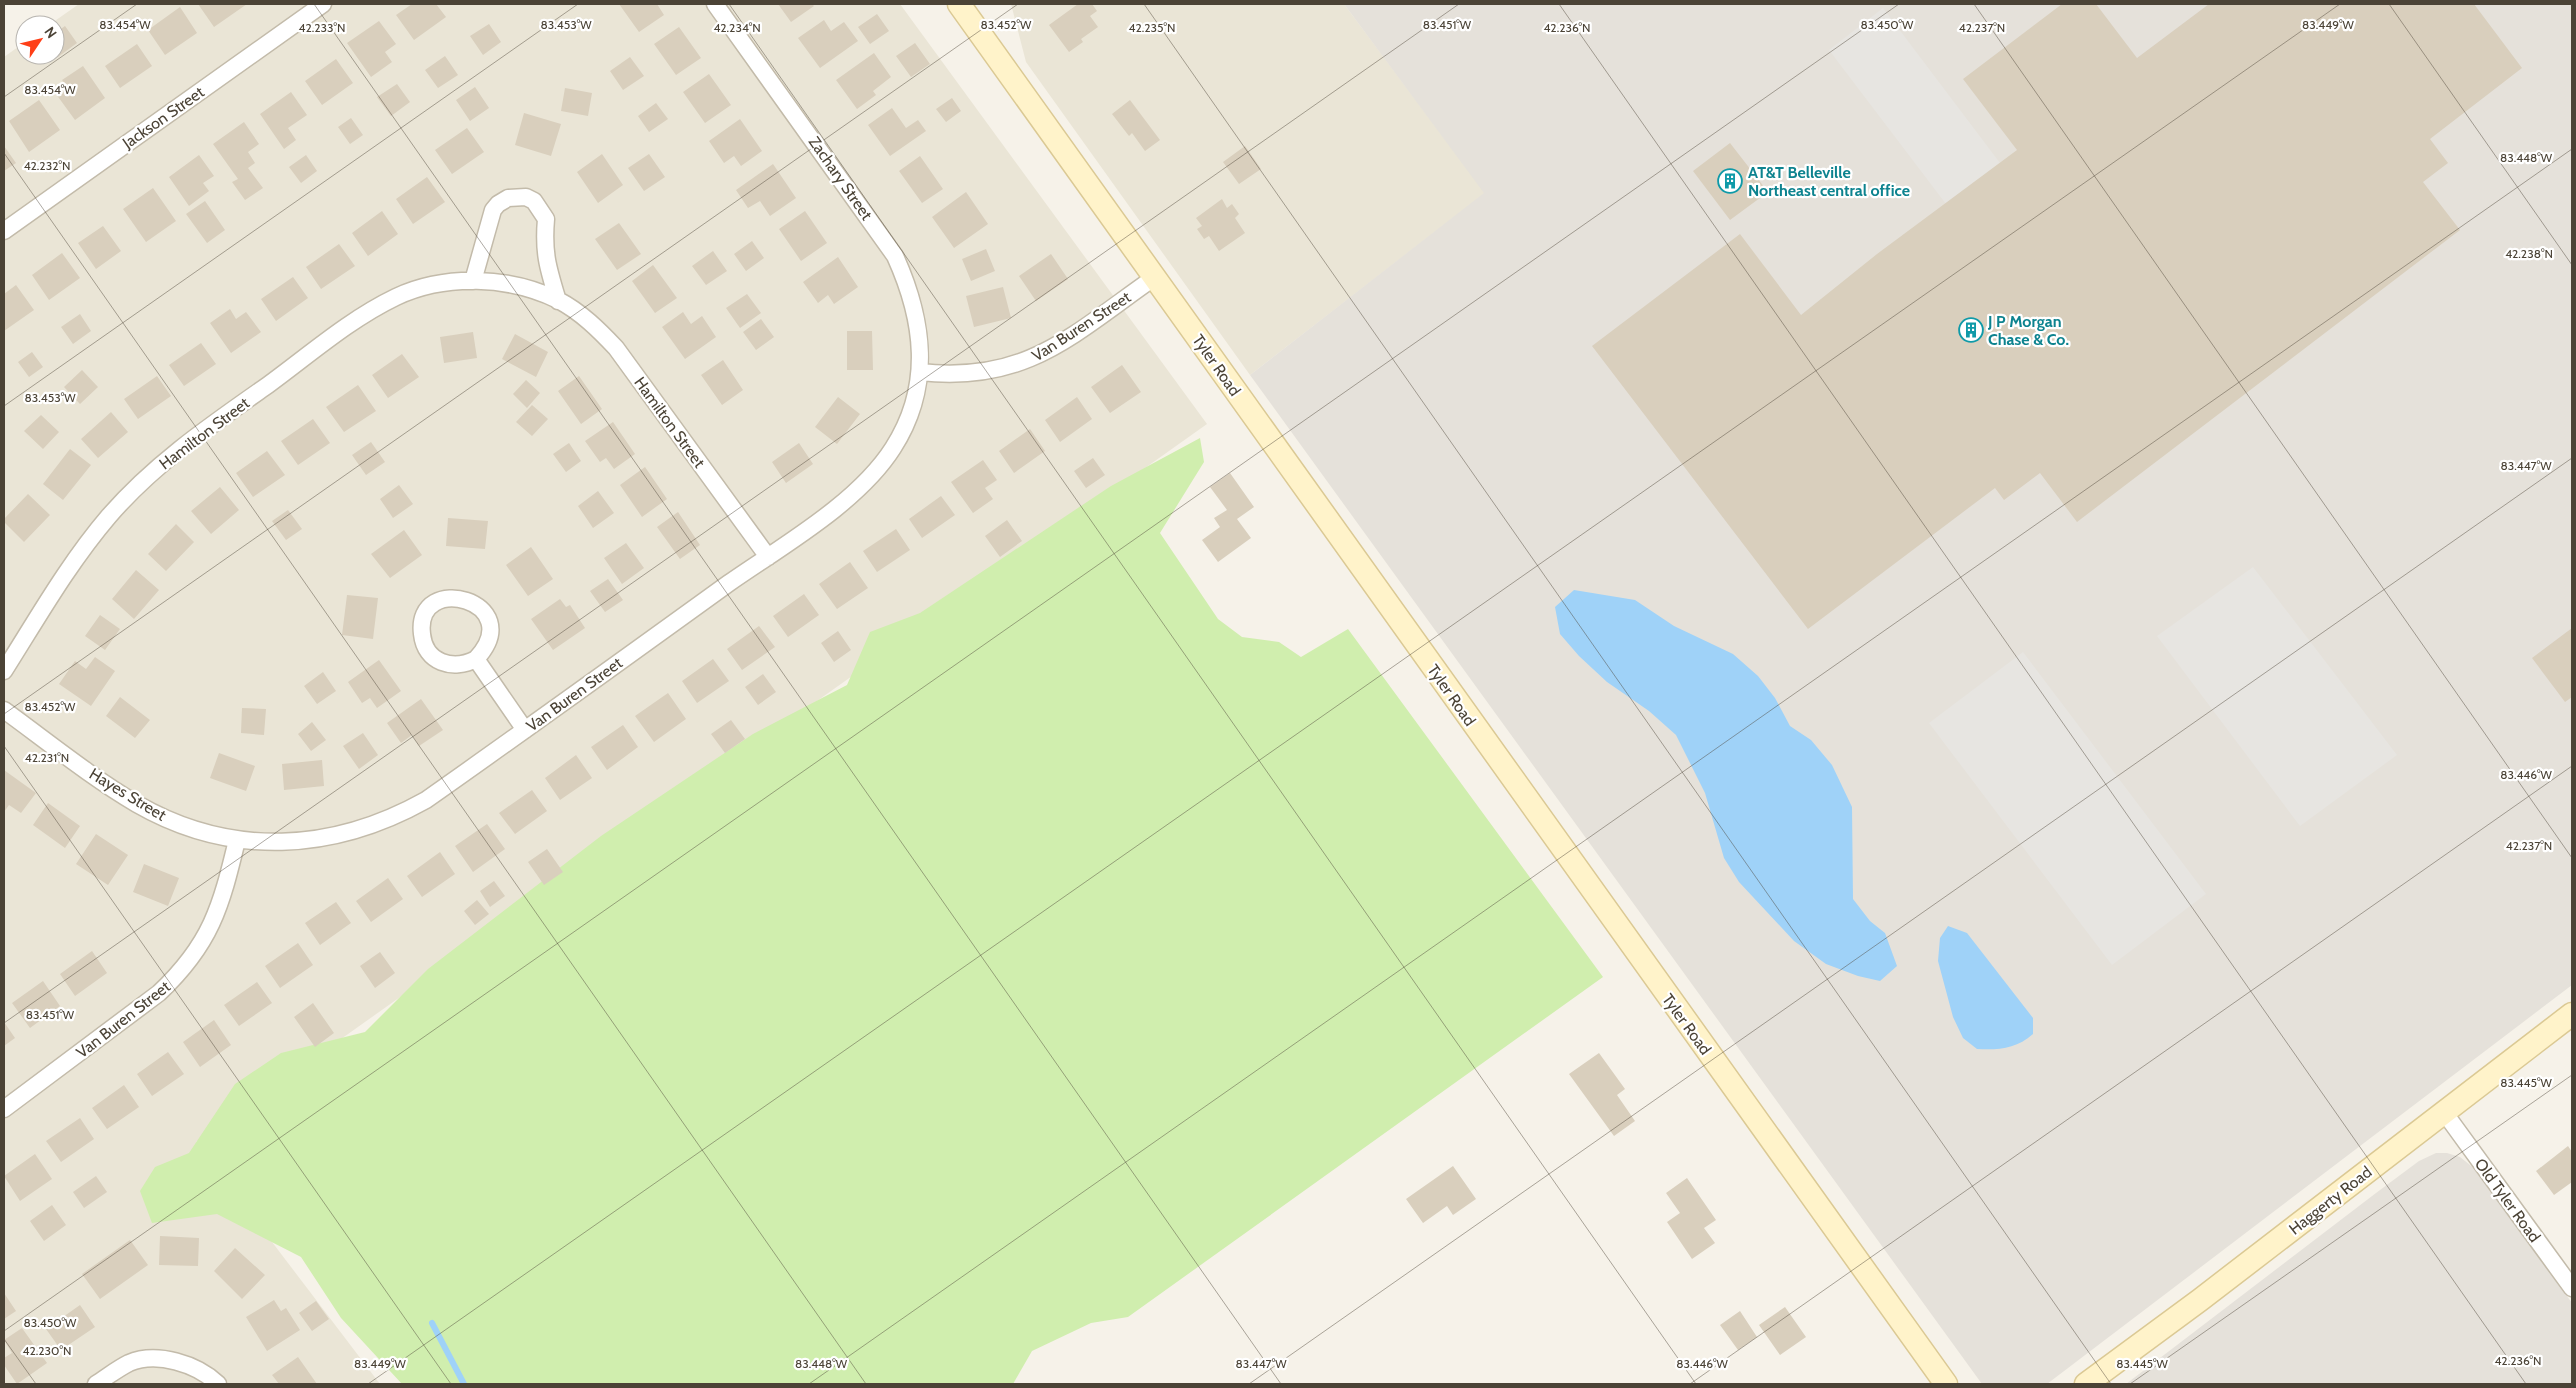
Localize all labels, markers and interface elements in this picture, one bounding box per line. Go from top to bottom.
north arrow [15,15,65,65]
text: 83.454°W [99,17,151,32]
text: 83.453°W [540,17,592,32]
text: 83.452°W [981,17,1032,32]
text: 83.451°W [1423,17,1472,32]
text: 83.450°W [1861,17,1914,32]
text: 83.449°W [2302,17,2355,32]
text: 42.233°N [299,20,345,35]
text: 42.234°N [713,20,761,35]
text: 42.235°N [1129,20,1175,35]
text: 42.236°N [1543,20,1591,35]
text: 42.237°N [1959,20,2005,35]
text: N [40,23,61,42]
text: 83.454°W [24,82,76,97]
street label: Jackson Street [118,82,208,153]
street label: Zachary Street [805,133,877,224]
text: 83.448°W [2500,150,2553,165]
text: 42.232°N [24,158,70,173]
place label: AT&T Belleville Northeast central office [1748,163,1910,200]
building icon: AT&T Belleville Northeast central office [1717,168,1743,194]
text: 42.238°N [2505,246,2553,261]
street label: Van Buren Street [1028,287,1135,365]
place label: J P Morgan Chase & Co. [1987,312,2069,349]
building icon: J P Morgan Chase & Co. [1958,317,1984,343]
street label: Tyler Road [1189,331,1245,400]
street label: Hamilton Street [630,373,709,472]
text: 83.453°W [24,390,76,405]
street label: Hamilton Street [156,393,254,473]
text: 83.447°W [2500,458,2552,473]
street label: Van Buren Street [523,653,626,736]
street label: Tyler Road [1424,661,1480,730]
text: 83.452°W [25,699,76,714]
text: 42.231°N [25,750,69,765]
street label: Hayes Street [86,764,170,825]
text: 83.446°W [2500,767,2552,782]
text: 42.237°N [2506,838,2552,853]
street label: Van Buren Street [73,976,175,1062]
street label: Tyler Road [1658,990,1715,1058]
text: 83.451°W [26,1007,75,1022]
text: 83.445°W [2500,1075,2552,1090]
street label: Old Tyler Road [2471,1155,2544,1246]
street label: Haggerty Road [2285,1162,2375,1239]
text: 83.450°W [24,1315,77,1330]
text: 42.230°N [23,1343,71,1358]
text: 42.236°N [2494,1353,2542,1368]
text: 83.449°W [354,1356,407,1371]
text: 83.448°W [795,1356,848,1371]
text: 83.447°W [1235,1356,1287,1371]
text: 83.446°W [1676,1356,1728,1371]
text: 83.445°W [2116,1356,2168,1371]

